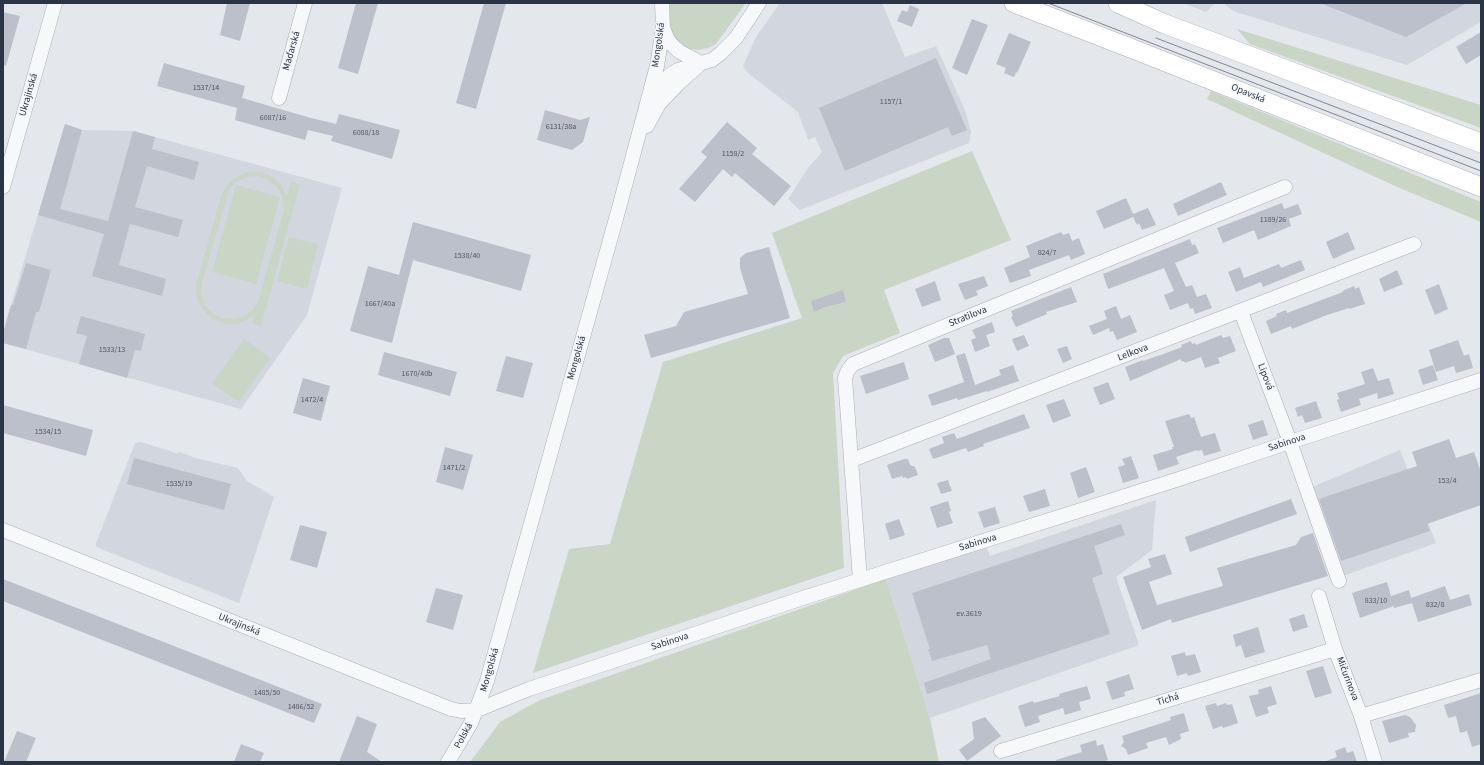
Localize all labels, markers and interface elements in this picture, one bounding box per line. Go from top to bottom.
street label: Mongolská [650,22,668,68]
street label: Maďarská [281,30,303,72]
street label: Ukrajinská [17,72,41,118]
street label: Opavská [1229,82,1267,106]
house number: 1537/14 [193,83,219,93]
house number: 1157/1 [880,97,902,107]
house number: 6087/16 [260,113,286,123]
house number: 6131/38a [546,122,576,132]
house number: 6088/18 [353,128,379,138]
house number: 1158/2 [722,149,744,159]
house number: 1189/26 [1260,215,1286,225]
house number: 824/7 [1038,248,1056,258]
house number: 1538/40 [454,251,480,261]
house number: 1667/40a [365,299,395,309]
street label: Stratilova [947,304,989,330]
street label: Mongolská [565,335,589,381]
street label: Lelkova [1116,342,1150,364]
house number: 1533/13 [99,345,125,355]
street label: Lipová [1254,362,1276,392]
house number: 1670/40b [401,369,433,379]
house number: 1472/4 [301,395,323,405]
house number: 1534/15 [35,427,61,437]
street label: Sabinova [1267,431,1307,455]
house number: 1471/2 [443,463,465,473]
house number: 153/4 [1438,476,1456,486]
house number: 1535/19 [166,479,192,489]
street label: Sabinova [958,532,998,554]
house number: 833/10 [1365,596,1387,606]
house number: 832/8 [1426,600,1444,610]
house number: ev.3619 [956,609,982,619]
street label: Ukrajinská [216,611,262,639]
street label: Sabinova [650,630,690,654]
street label: Mongolská [478,647,502,693]
street label: Mičurinova [1333,655,1361,703]
house number: 1485/50 [254,688,280,698]
street label: Tichá [1155,691,1181,709]
house number: 1486/52 [288,702,314,712]
street label: Polská [452,721,476,751]

